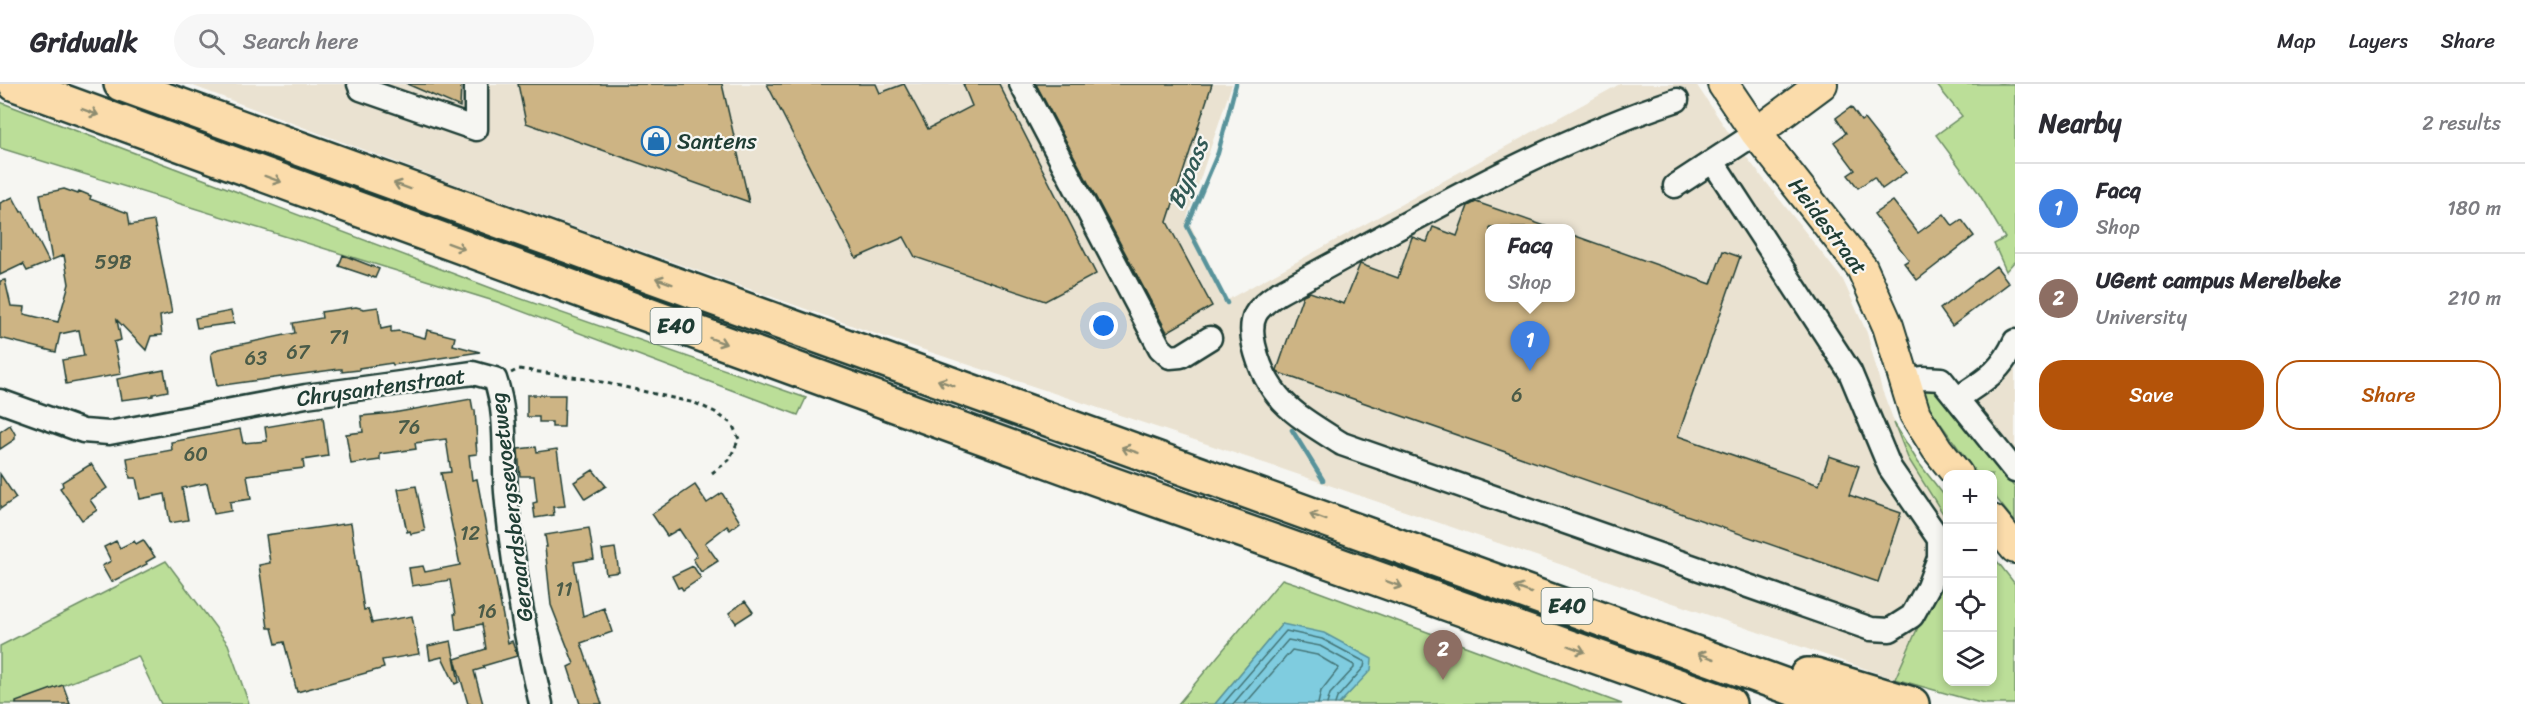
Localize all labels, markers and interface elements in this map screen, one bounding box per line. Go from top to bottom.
search box [174,14,594,68]
text: Gridwalk [30,17,138,66]
text: Search here [243,22,359,61]
text: Map [2277,22,2316,60]
text: Layers [2349,22,2408,60]
text: Share [2441,22,2495,60]
icon: search [195,25,228,58]
text: Nearby [2039,100,2121,146]
text: 2 results [2422,106,2501,141]
one-way arrow [80,108,99,119]
place label: Santens [677,122,758,161]
shop icon: Santens [640,125,672,157]
water label: Bypass [1155,128,1222,215]
street label: Heidestraat [1778,168,1878,284]
text: Facq [2096,171,2141,210]
one-way arrow [263,174,282,185]
one-way arrow [393,180,412,191]
text: 1 [2054,191,2063,226]
text: 180 m [2447,191,2501,226]
text: Shop [2096,210,2140,245]
popup [1485,224,1575,302]
text: Facq [1508,226,1552,265]
one-way arrow [446,241,465,252]
house number: 59B [94,245,132,280]
text: UGent campus Merelbeke [2096,261,2341,300]
text: Shop [1508,265,1551,300]
one-way arrow [655,275,674,286]
text: 2 [2053,281,2064,316]
text: 210 m [2448,281,2501,316]
text: University [2096,300,2187,335]
road number: E40 [650,308,702,344]
your location [1089,311,1118,340]
house number: 71 [329,320,349,355]
pin: 1 [1510,322,1550,371]
house number: 67 [287,335,311,370]
one-way arrow [709,336,727,347]
house number: 63 [245,341,267,376]
street label: Chrysantenstraat [294,356,468,418]
button: Save [2039,360,2264,430]
button: Share [2276,360,2501,430]
one-way arrow [937,377,956,388]
house number: 6 [1511,378,1523,413]
street label: Geraardsbergsevoetweg [478,390,544,624]
house number: 76 [398,410,420,445]
house number: 60 [184,437,208,472]
one-way arrow [1121,443,1140,454]
map controls [1943,470,1997,686]
button: + [1943,470,1997,524]
one-way arrow [1309,510,1328,521]
house number: 12 [460,516,481,551]
button: − [1943,524,1997,578]
house number: 11 [555,572,573,607]
button: locate [1943,578,1997,632]
one-way arrow [1384,579,1402,590]
one-way arrow [1514,584,1532,595]
road number: E40 [1542,588,1592,624]
house number: 16 [477,594,497,629]
pin: 2 [1424,630,1462,680]
button: layers [1943,632,1997,686]
one-way arrow [1567,645,1586,656]
one-way arrow [1697,650,1716,661]

